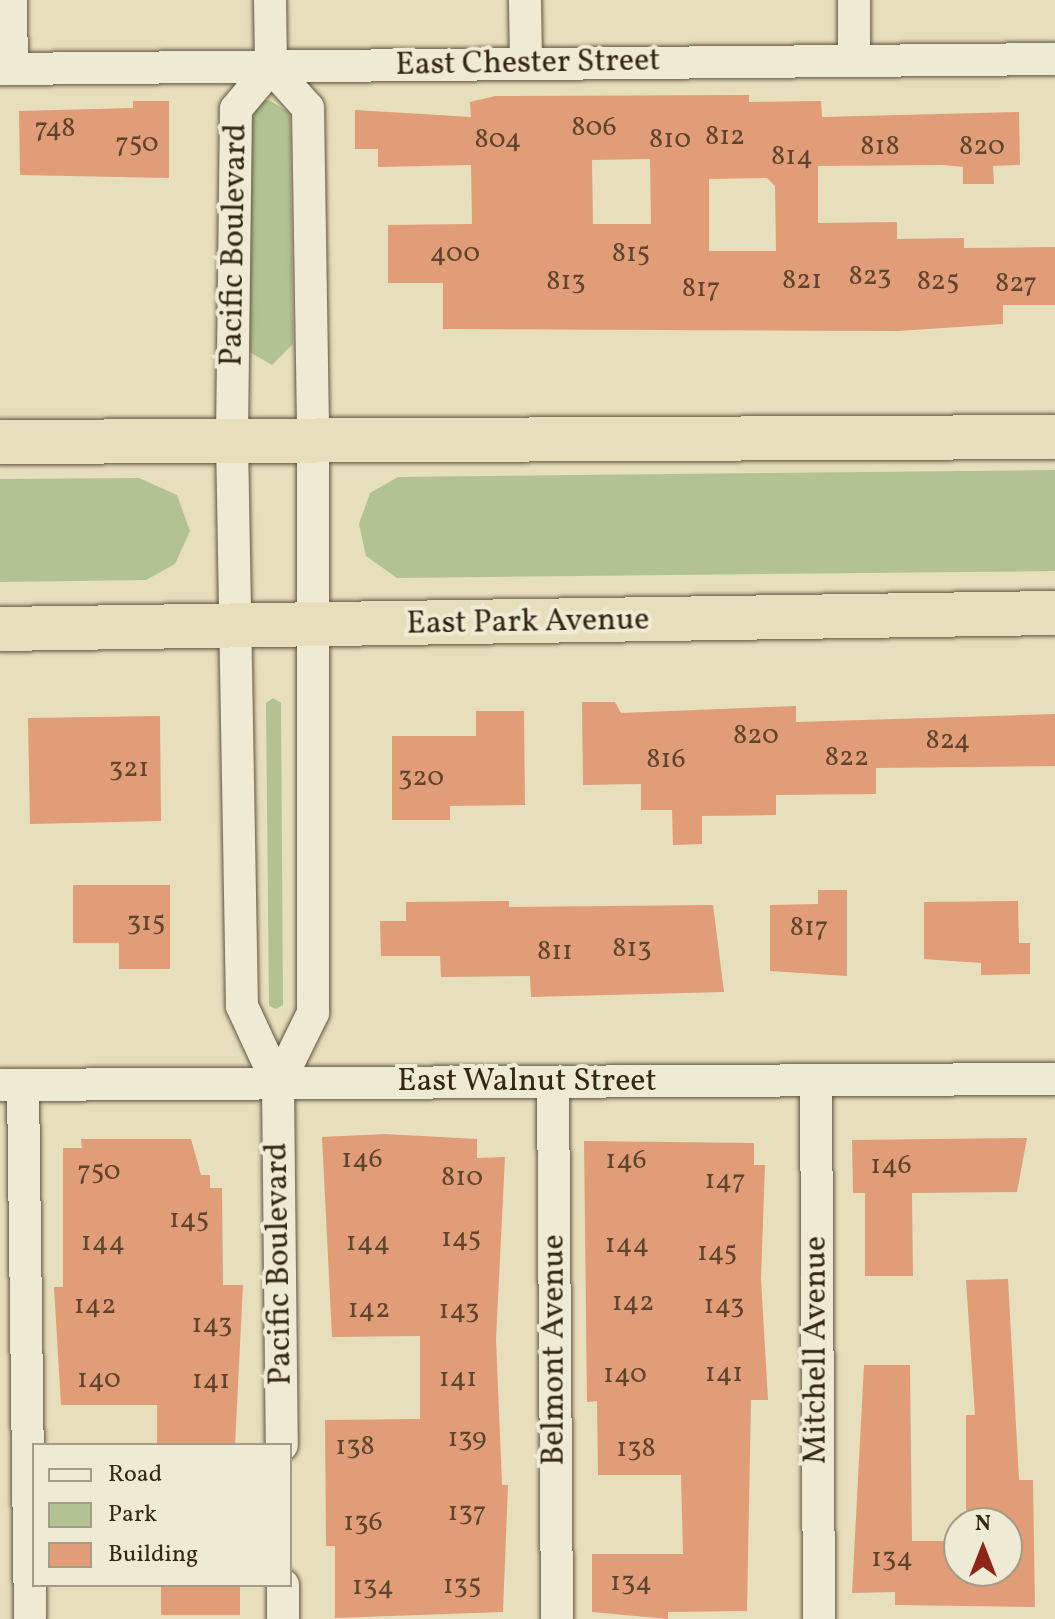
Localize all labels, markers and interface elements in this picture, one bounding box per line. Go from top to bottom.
street label: East Chester Street [395,42,661,86]
house number: 806 [571,111,617,145]
house number: 748 [34,112,76,146]
house number: 812 [705,120,745,154]
street label: Pacific Boulevard [214,123,256,367]
house number: 804 [474,123,522,157]
house number: 810 [649,123,691,157]
house number: 750 [115,127,159,161]
house number: 818 [860,130,900,164]
house number: 820 [959,130,1005,164]
house number: 814 [771,140,813,174]
house number: 400 [430,237,480,271]
house number: 815 [612,237,650,271]
house number: 823 [849,260,891,294]
house number: 821 [782,264,822,298]
house number: 813 [546,265,586,299]
house number: 825 [917,265,959,299]
house number: 827 [995,267,1037,301]
house number: 817 [682,272,720,306]
street label: East Park Avenue [406,602,650,644]
house number: 820 [733,719,779,753]
house number: 824 [925,724,971,758]
house number: 822 [825,741,869,775]
house number: 816 [646,743,686,777]
house number: 321 [109,752,149,786]
house number: 320 [398,761,444,795]
house number: 315 [127,906,165,940]
house number: 817 [790,911,828,945]
house number: 813 [612,932,652,966]
house number: 811 [537,935,573,969]
street label: East Walnut Street [397,1063,657,1101]
street label: Pacific Boulevard [259,1142,301,1386]
house number: 146 [341,1143,383,1177]
house number: 146 [605,1144,647,1178]
house number: 146 [870,1149,912,1183]
house number: 750 [77,1155,121,1189]
house number: 810 [441,1161,483,1195]
house number: 147 [704,1164,746,1198]
house number: 145 [169,1203,209,1237]
house number: 145 [441,1222,481,1256]
house number: 144 [81,1226,125,1260]
house number: 144 [346,1226,390,1260]
house number: 144 [605,1228,649,1262]
street label: Belmont Avenue [536,1234,574,1466]
house number: 145 [697,1236,737,1270]
street label: Mitchell Avenue [798,1236,836,1464]
house number: 142 [612,1286,654,1320]
house number: 142 [74,1289,116,1323]
house number: 143 [704,1289,744,1323]
house number: 142 [348,1293,390,1327]
house number: 143 [439,1294,479,1328]
house number: 143 [192,1308,232,1342]
house number: 141 [705,1357,743,1391]
house number: 140 [603,1358,647,1392]
house number: 141 [439,1362,477,1396]
house number: 140 [77,1363,121,1397]
house number: 141 [192,1364,230,1398]
house number: 139 [447,1422,487,1456]
house number: 138 [335,1430,375,1464]
house number: 138 [616,1432,656,1466]
legend [32,1443,292,1587]
text: Road [108,1458,162,1492]
house number: 137 [448,1496,486,1530]
text: Park [108,1498,157,1532]
house number: 136 [343,1506,383,1540]
north arrow [943,1507,1023,1587]
text: N [975,1509,991,1540]
text: Building [108,1538,198,1572]
house number: 134 [871,1542,913,1576]
house number: 134 [610,1566,652,1600]
house number: 135 [443,1569,481,1603]
house number: 134 [352,1570,394,1604]

